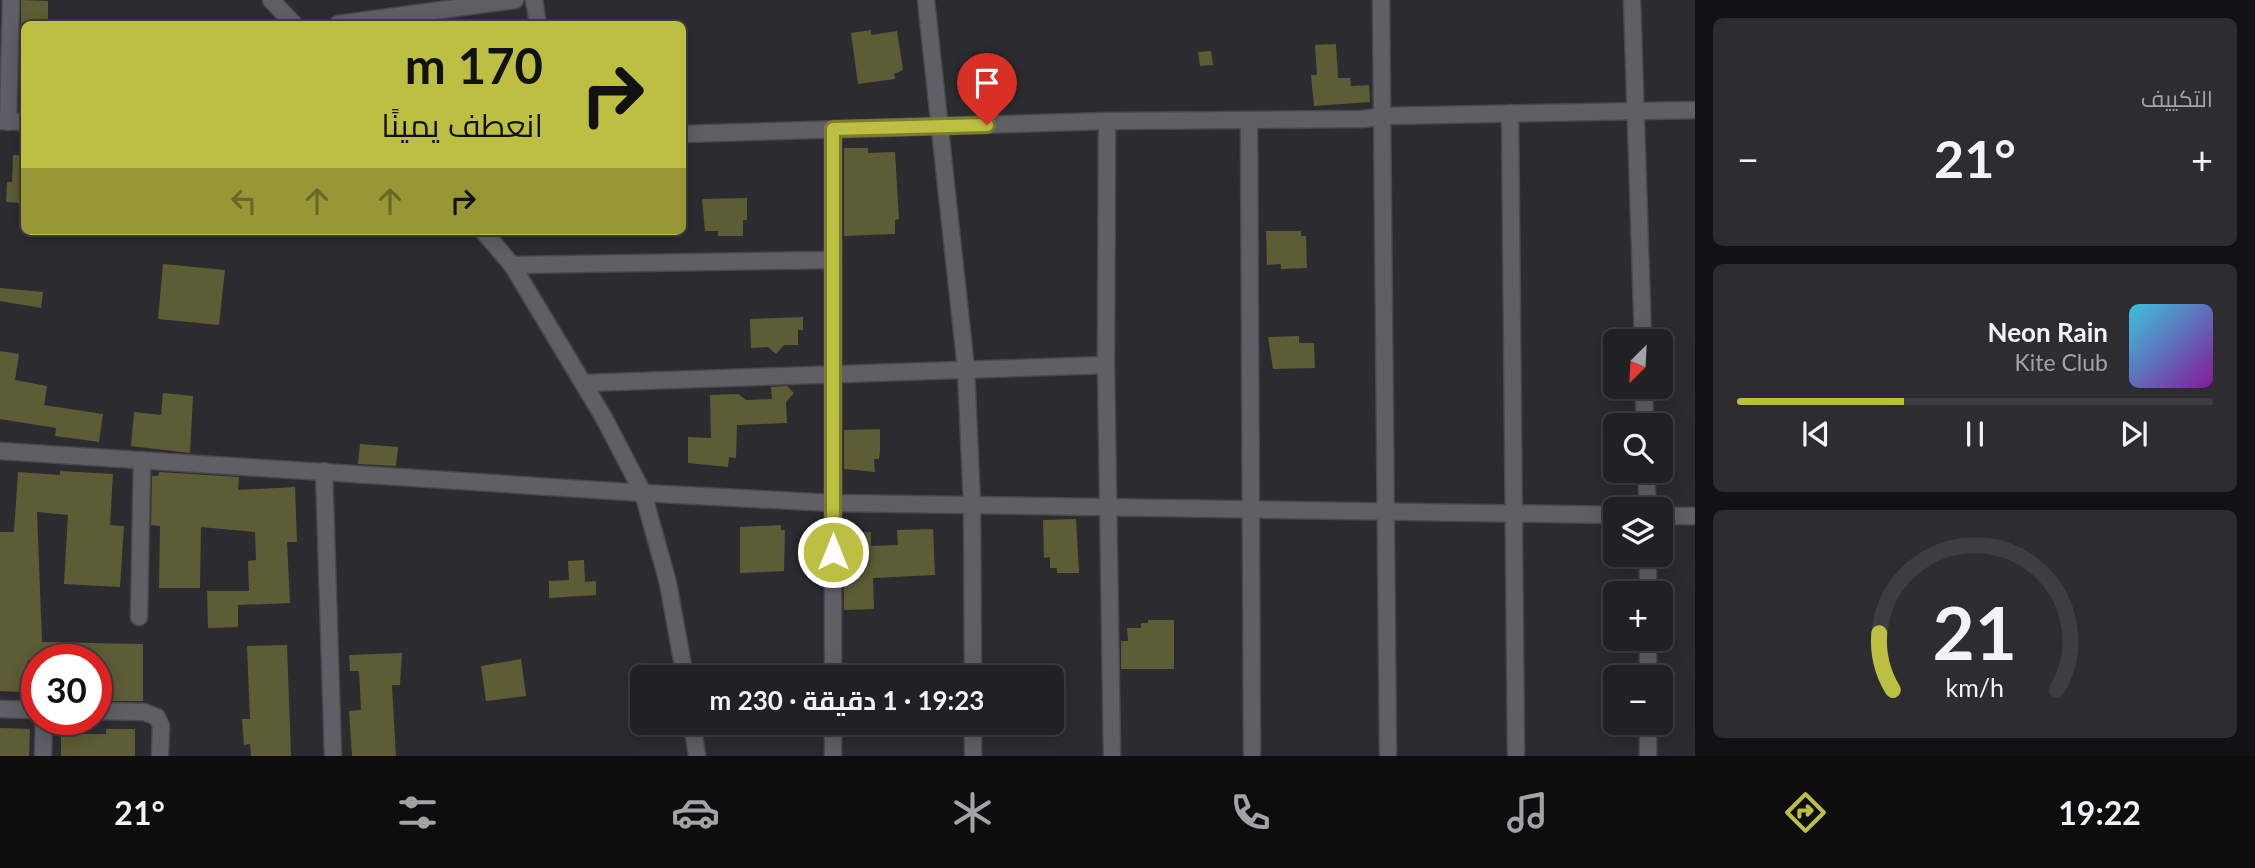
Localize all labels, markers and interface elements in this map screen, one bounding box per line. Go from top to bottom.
text: 170 m [405,36,543,94]
icon: right [567,49,658,140]
pin [957,53,1017,125]
icon: arrive [968,64,1006,102]
text: التكييف [2141,84,2213,112]
text: انعطف يمينًا [381,105,543,144]
text: 21° [1934,127,2016,189]
text: − [1737,136,1759,182]
text: + [2191,136,2213,182]
icon: left [225,182,263,220]
icon: ahead [298,182,336,220]
icon: ahead [371,182,409,220]
icon: right [444,182,482,220]
text: Neon Rain [1988,316,2108,348]
north arrow [1603,329,1673,399]
map controls [1603,329,1673,735]
text: Kite Club [2015,348,2108,376]
button: search [1603,413,1673,483]
icon: previous [1797,415,1835,453]
icon: pause [1956,415,1994,453]
icon: next [2115,415,2153,453]
button: layers [1603,497,1673,567]
position arrow [796,515,870,589]
button: + [1603,581,1673,651]
text: 21 [1933,588,2017,676]
speed limit sign: 30 [21,644,112,735]
button: − [1603,665,1673,735]
text: km/h [1946,672,2004,702]
text: 19:23 · 1 دقيقة · 230 m [710,684,984,716]
icon: filters [393,788,442,837]
icon: car [671,788,720,837]
icon: climate [948,788,997,837]
icon: phone [1226,788,1275,837]
icon: music [1503,788,1552,837]
icon: directions [1781,788,1830,837]
text: 21° [114,793,165,832]
text: 19:22 [2058,793,2141,832]

